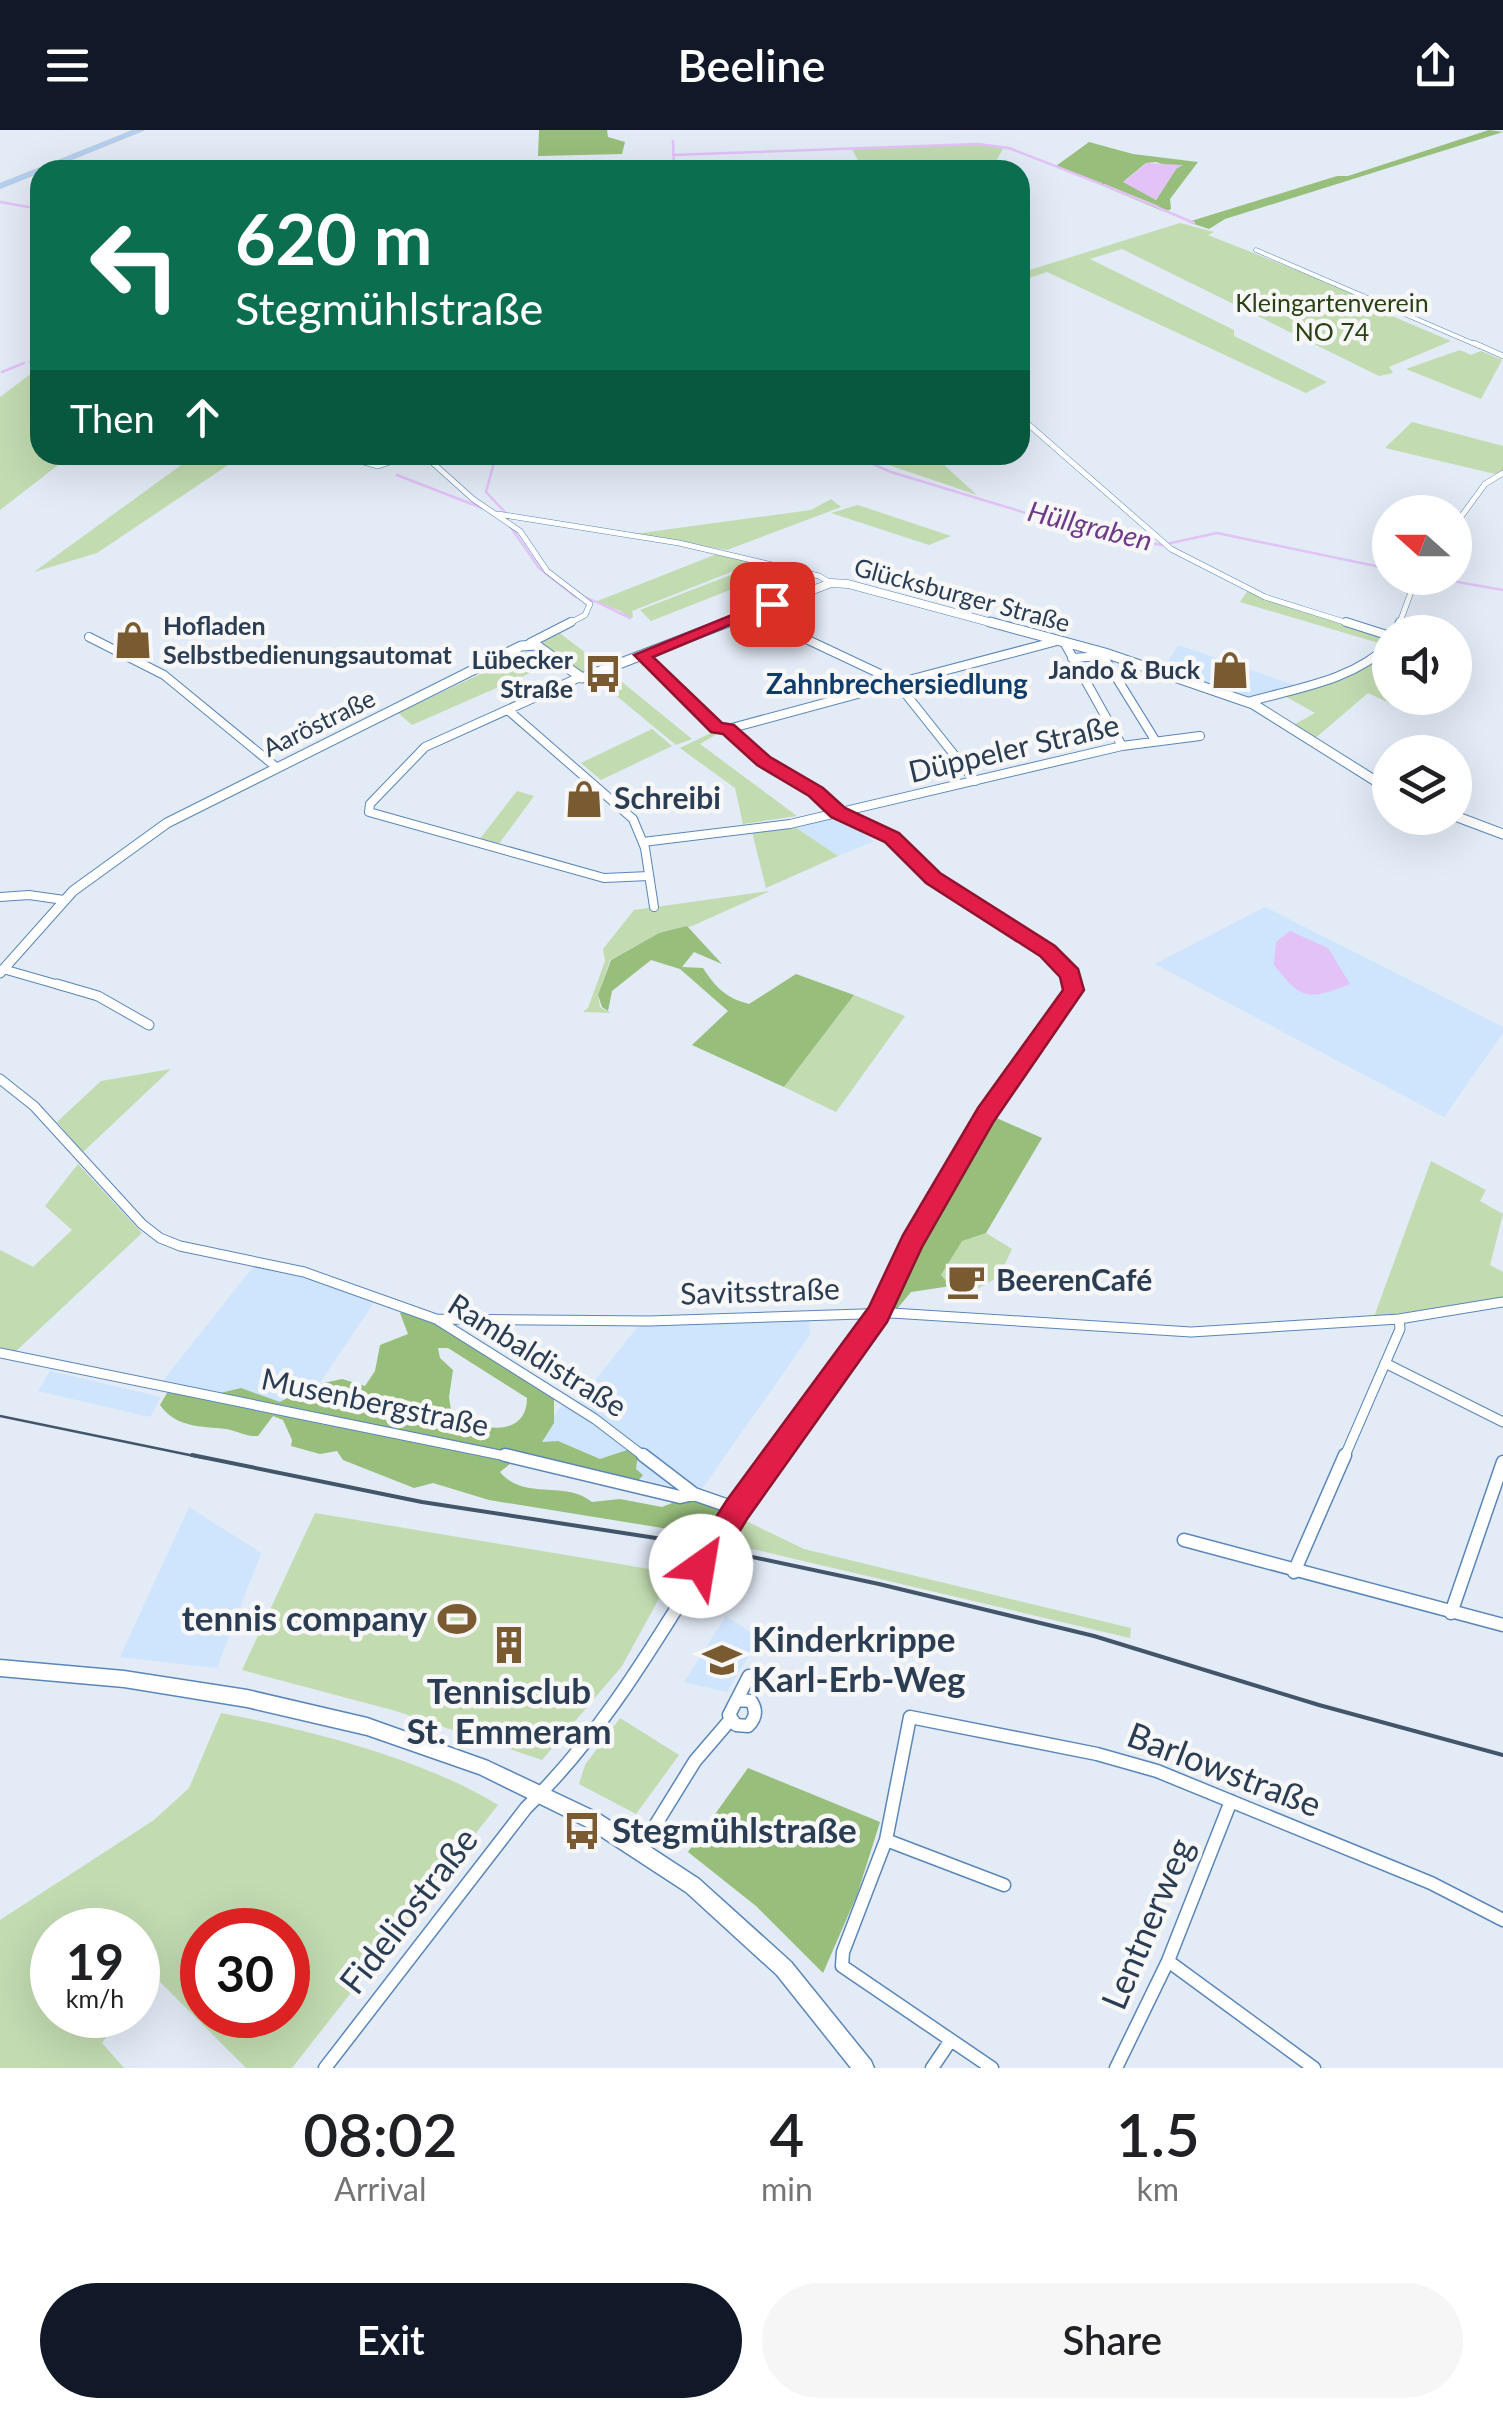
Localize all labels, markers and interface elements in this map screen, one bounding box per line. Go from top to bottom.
icon: menu [40,38,95,93]
text: Beeline [677,38,826,92]
icon: share [1408,38,1463,93]
text: 620 m [235,196,432,280]
icon: left [70,200,200,330]
text: Stegmühlstraße [235,281,543,335]
park label: Kleingartenverein NO 74 [1235,287,1429,346]
icon: ahead [175,390,230,445]
text: Then [70,395,155,441]
water label: Hüllgraben [1025,493,1156,557]
north arrow [1372,495,1472,595]
map controls [1372,495,1472,835]
street label: Glücksburger Straße [851,551,1073,637]
pin [730,562,815,647]
icon: arrive [745,577,800,632]
place label: Hofladen Selbstbedienungsautomat [163,610,452,669]
button: sound [1372,615,1472,715]
shop icon: Hofladen Selbstbedienungsautomat [112,619,154,661]
place label: Lübecker Straße [471,644,574,703]
shop icon: Jando & Buck [1209,649,1251,691]
bus stop icon: Lübecker Straße [582,653,624,695]
place label: Jando & Buck [1048,654,1201,684]
district label: Zahnbrechersiedlung [766,666,1028,700]
street label: Aaröstraße [258,682,379,762]
street label: Düppeler Straße [905,705,1122,789]
button: layers [1372,735,1472,835]
shop icon: Schreibi [563,778,605,820]
place label: Schreibi [614,779,721,815]
cafe icon: BeerenCafé [945,1260,987,1302]
place label: BeerenCafé [996,1261,1152,1297]
street label: Savitsstraße [680,1269,840,1311]
street label: Rambaldistraße [442,1285,634,1423]
street label: Musenbergstraße [259,1359,492,1443]
position arrow [649,1514,753,1618]
place label: tennis company [182,1596,428,1638]
sports icon: tennis company [436,1598,478,1640]
place label: Kinderkrippe Karl-Erb-Weg [752,1617,965,1699]
building icon: Tennisclub St. Emmeram [488,1624,530,1666]
school or university icon: Kinderkrippe Karl-Erb-Weg [701,1639,743,1681]
place label: Tennisclub St. Emmeram [406,1669,612,1751]
street label: Barlowstraße [1122,1712,1327,1824]
place label: Stegmühlstraße [612,1808,857,1850]
bus stop icon: Stegmühlstraße [561,1810,603,1852]
street label: Fideliostraße [330,1818,485,2001]
street label: Lentnerweg [1091,1831,1201,2015]
speed limit sign: 30 [180,1908,310,2038]
text: 19 [66,1931,124,1991]
text: km/h [66,1983,124,2013]
text: 08:02 [303,2098,458,2170]
text: 4 [769,2098,804,2170]
text: 1.5 [1116,2098,1200,2170]
text: Arrival [334,2169,427,2208]
text: min [761,2169,813,2208]
text: km [1137,2169,1179,2208]
button: Exit [40,2283,742,2398]
button: Share [762,2283,1463,2398]

